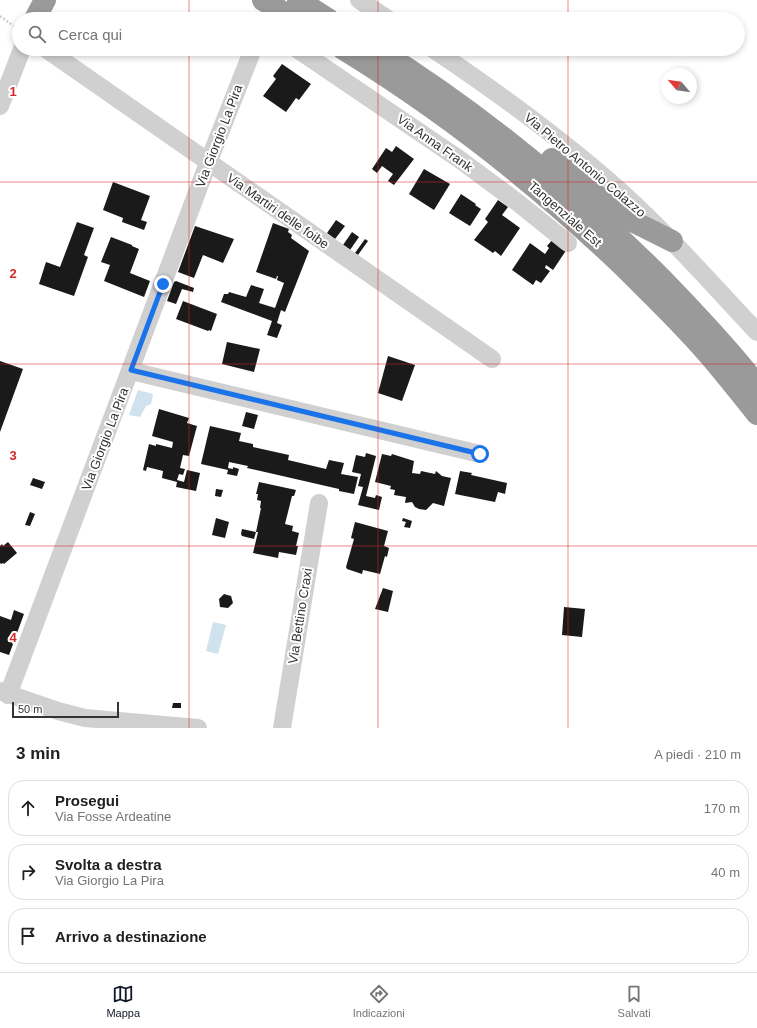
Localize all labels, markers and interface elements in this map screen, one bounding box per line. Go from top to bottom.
search box [12,12,745,56]
icon: search [26,23,48,45]
text: Cerca qui [58,26,122,43]
north arrow [661,68,697,104]
street label: Via Giorgio La Pira [192,82,246,190]
text: 1 [9,84,17,99]
street label: Via Pietro Antonio Colazzo [521,110,649,220]
street label: Via Anna Frank [394,111,476,175]
street label: Via Martiri delle foibe [224,170,332,252]
street label: Tangenziale Est [525,178,605,250]
text: 2 [9,266,17,281]
route end [154,275,172,293]
street label: Via Giorgio La Pira [78,385,132,493]
route start [471,445,489,463]
text: 3 [9,448,17,463]
street label: Via Bettino Craxi [285,567,315,665]
text: 4 [9,630,17,645]
scale bar [12,700,119,719]
text: 50 m [18,703,42,715]
text: 3 min [16,744,60,763]
text: A piedi · 210 m [654,747,741,762]
text: Prosegui [55,792,119,809]
icon: ahead [17,797,39,819]
text: 170 m [704,801,740,816]
text: Via Fosse Ardeatine [55,809,171,824]
text: Svolta a destra [55,856,162,873]
icon: right [17,861,39,883]
text: 40 m [711,865,740,880]
text: Via Giorgio La Pira [55,873,164,888]
icon: arrive [17,925,39,947]
text: Arrivo a destinazione [55,928,207,945]
tab: Mappa [106,983,140,1019]
tab: Indicazioni [353,983,405,1019]
tab: Salvati [618,983,651,1019]

